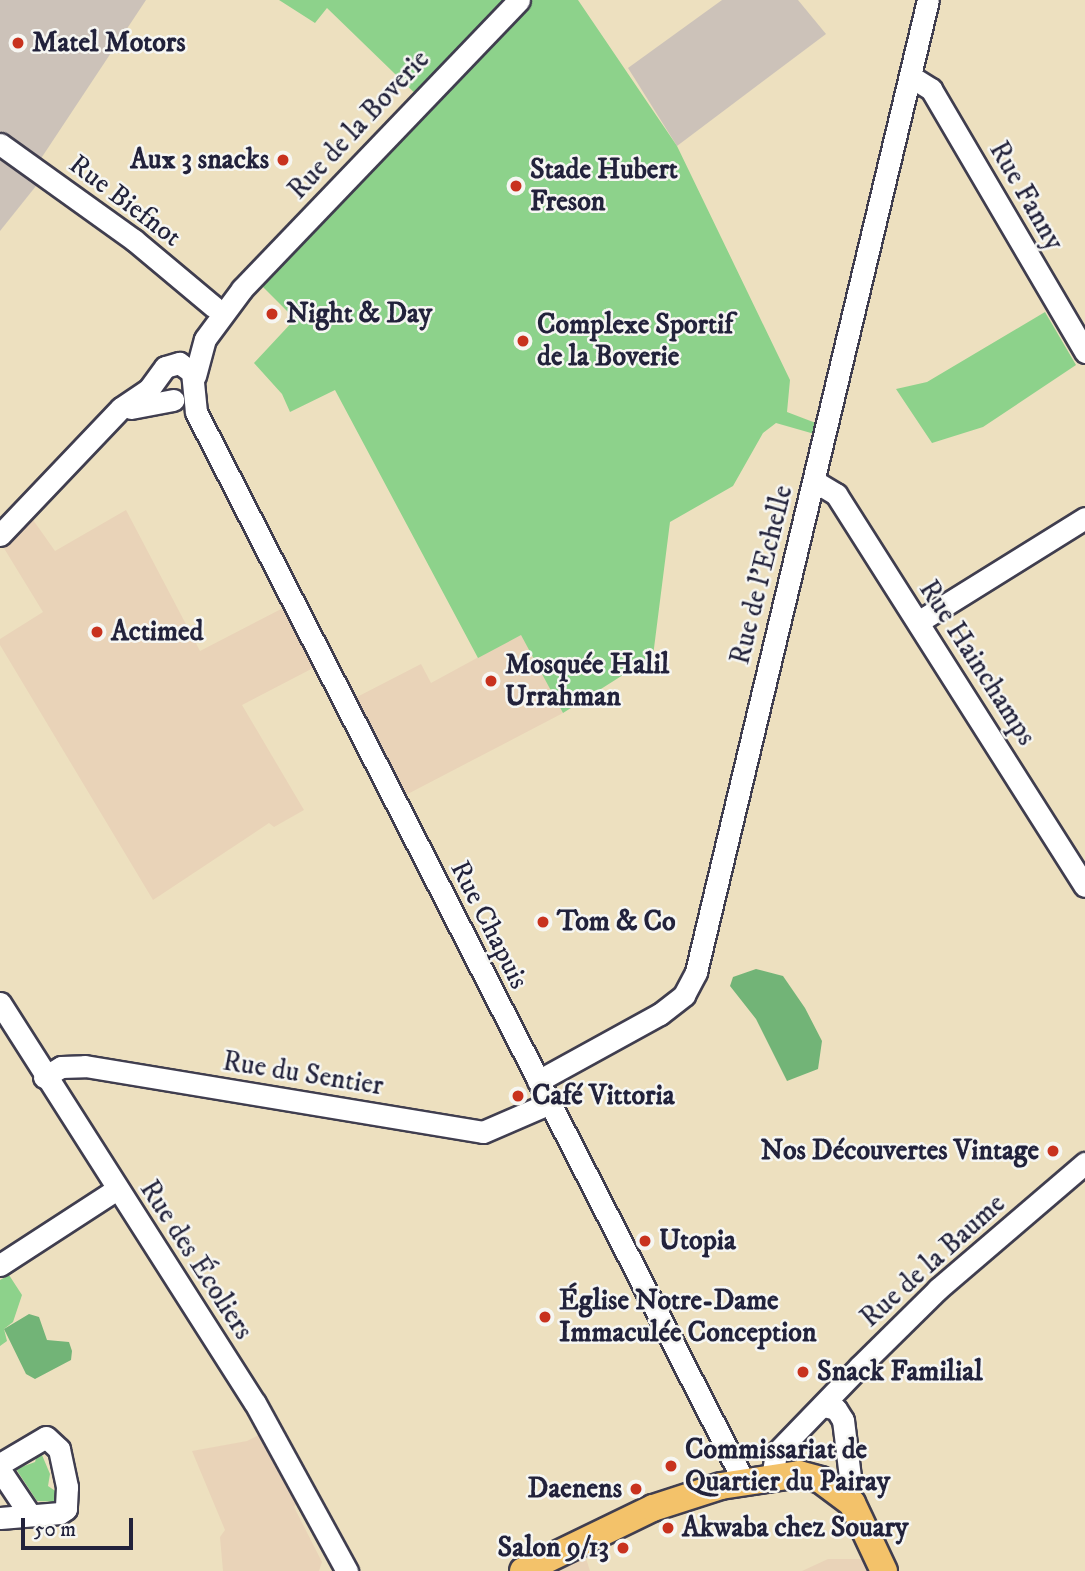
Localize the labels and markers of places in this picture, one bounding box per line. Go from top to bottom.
place label: Matel Motors [32,26,186,60]
marker: Matel Motors [10,35,26,51]
place label: Aux 3 snacks [130,143,269,177]
marker: Aux 3 snacks [275,152,291,168]
place label: Stade Hubert Freson [530,153,678,219]
marker: Stade Hubert Freson [508,178,524,194]
place label: Night & Day [286,297,432,331]
marker: Night & Day [264,306,280,322]
place label: Complexe Sportif de la Boverie [537,308,733,374]
marker: Complexe Sportif de la Boverie [515,333,531,349]
place label: Actimed [111,615,204,649]
marker: Actimed [89,624,105,640]
place label: Mosquée Halil Urrahman [505,648,669,714]
marker: Mosquée Halil Urrahman [483,673,499,689]
place label: Tom & Co [557,905,676,939]
marker: Tom & Co [535,914,551,930]
place label: Café Vittoria [532,1079,675,1113]
marker: Café Vittoria [510,1088,526,1104]
place label: Nos Découvertes Vintage [760,1134,1039,1168]
marker: Nos Découvertes Vintage [1045,1143,1061,1159]
place label: Utopia [659,1224,736,1258]
marker: Utopia [637,1233,653,1249]
place label: Église Notre-Dame Immaculée Conception [559,1284,817,1350]
marker: Église Notre-Dame Immaculée Conception [537,1309,553,1325]
place label: Snack Familial [817,1355,983,1389]
marker: Snack Familial [795,1364,811,1380]
place label: Commissariat de Quartier du Pairay [685,1433,890,1499]
marker: Commissariat de Quartier du Pairay [663,1458,679,1474]
place label: Daenens [528,1472,622,1506]
marker: Daenens [628,1481,644,1497]
place label: Akwaba chez Souary [682,1511,908,1545]
marker: Akwaba chez Souary [660,1520,676,1536]
place label: Salon 9/13 [498,1531,609,1565]
marker: Salon 9/13 [615,1540,631,1556]

